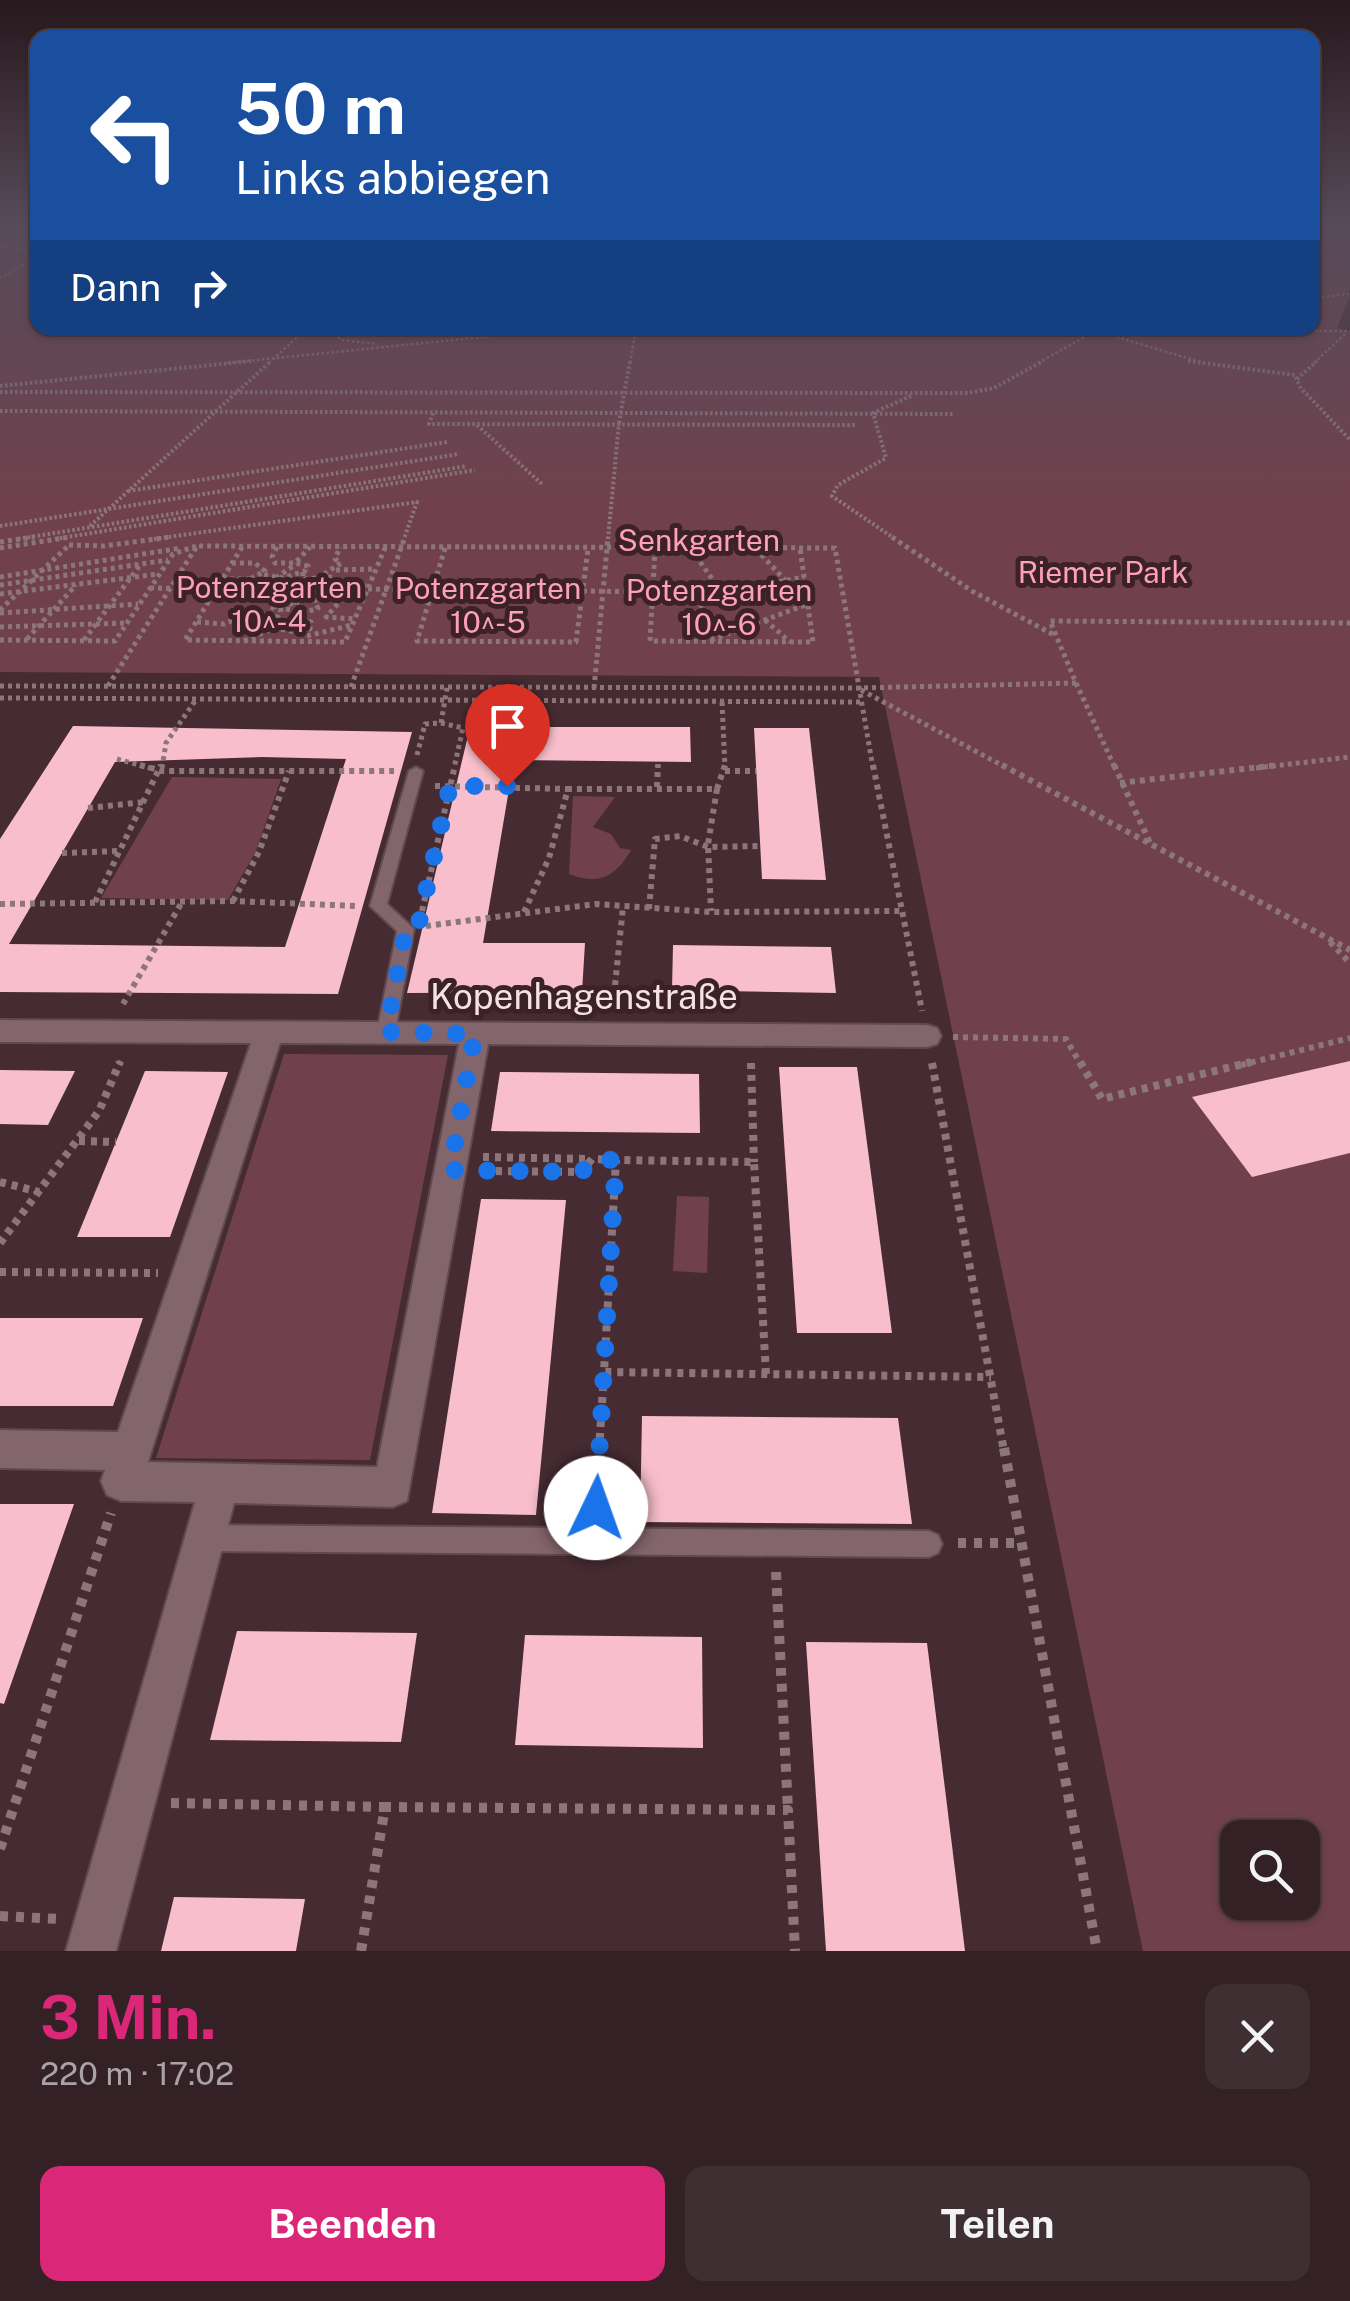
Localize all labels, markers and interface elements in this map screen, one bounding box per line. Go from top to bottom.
text: 50 m [235,67,406,150]
icon: left [70,70,200,200]
text: Links abbiegen [235,151,550,204]
icon: right [181,260,236,315]
text: Dann [70,265,161,310]
park label: Senkgarten [618,522,780,558]
park label: Riemer Park [1018,554,1188,590]
park label: Potenzgarten 10^-4 [176,569,362,639]
park label: Potenzgarten 10^-5 [395,570,581,640]
park label: Potenzgarten 10^-6 [626,572,812,642]
pin [465,684,550,787]
icon: arrive [480,699,535,754]
street label: Kopenhagenstraße [430,976,738,1017]
position arrow [544,1456,648,1560]
map controls [1220,1820,1320,1920]
button: search [1220,1820,1320,1920]
text: 3 Min. [40,1982,216,2053]
button: close [1205,1984,1310,2089]
text: 220 m · 17:02 [40,2055,234,2092]
button: Beenden [40,2166,665,2281]
button: Teilen [685,2166,1310,2281]

